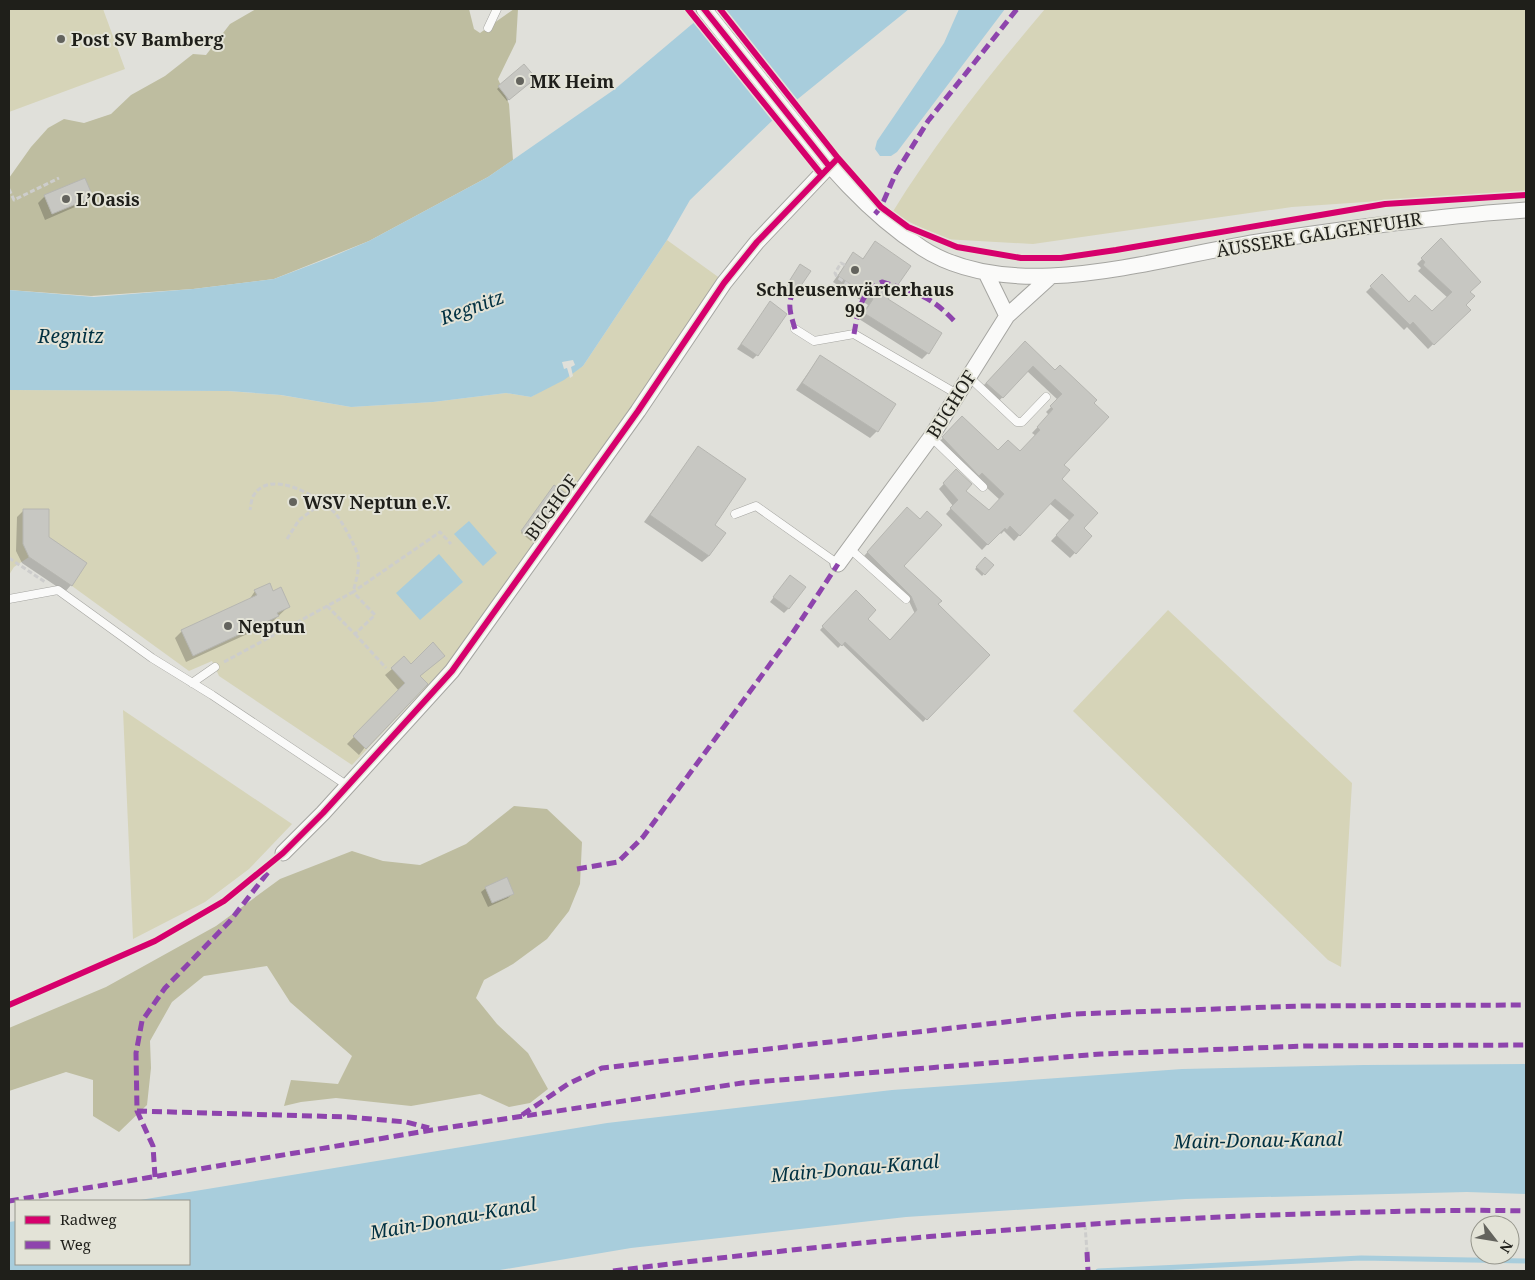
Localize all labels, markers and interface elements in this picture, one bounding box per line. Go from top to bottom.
place label: Post SV Bamberg [71,27,225,51]
marker: Post SV Bamberg [55,33,67,45]
place label: MK Heim [530,69,614,93]
marker: MK Heim [514,75,526,87]
place label: L’Oasis [76,187,140,211]
marker: L’Oasis [60,193,72,205]
street label: ÄUSSERE GALGENFUHR [1214,206,1424,262]
marker: Schleusenwärterhaus 99 [849,264,861,276]
place label: Schleusenwärterhaus 99 [756,277,954,322]
water label: Regnitz [435,283,508,331]
water label: Regnitz [37,323,104,349]
street label: BUGHOF [921,366,981,442]
street label: BUGHOF [519,469,583,545]
place label: WSV Neptun e.V. [303,490,451,514]
marker: WSV Neptun e.V. [287,496,299,508]
place label: Neptun [238,614,305,638]
marker: Neptun [222,620,234,632]
water label: Main-Donau-Kanal [1172,1126,1343,1154]
water label: Main-Donau-Kanal [769,1148,940,1188]
water label: Main-Donau-Kanal [367,1191,539,1246]
legend [15,1200,190,1265]
text: Radweg [60,1209,117,1229]
north arrow [1470,1215,1520,1265]
text: Weg [60,1234,91,1254]
text: N [1496,1237,1518,1257]

